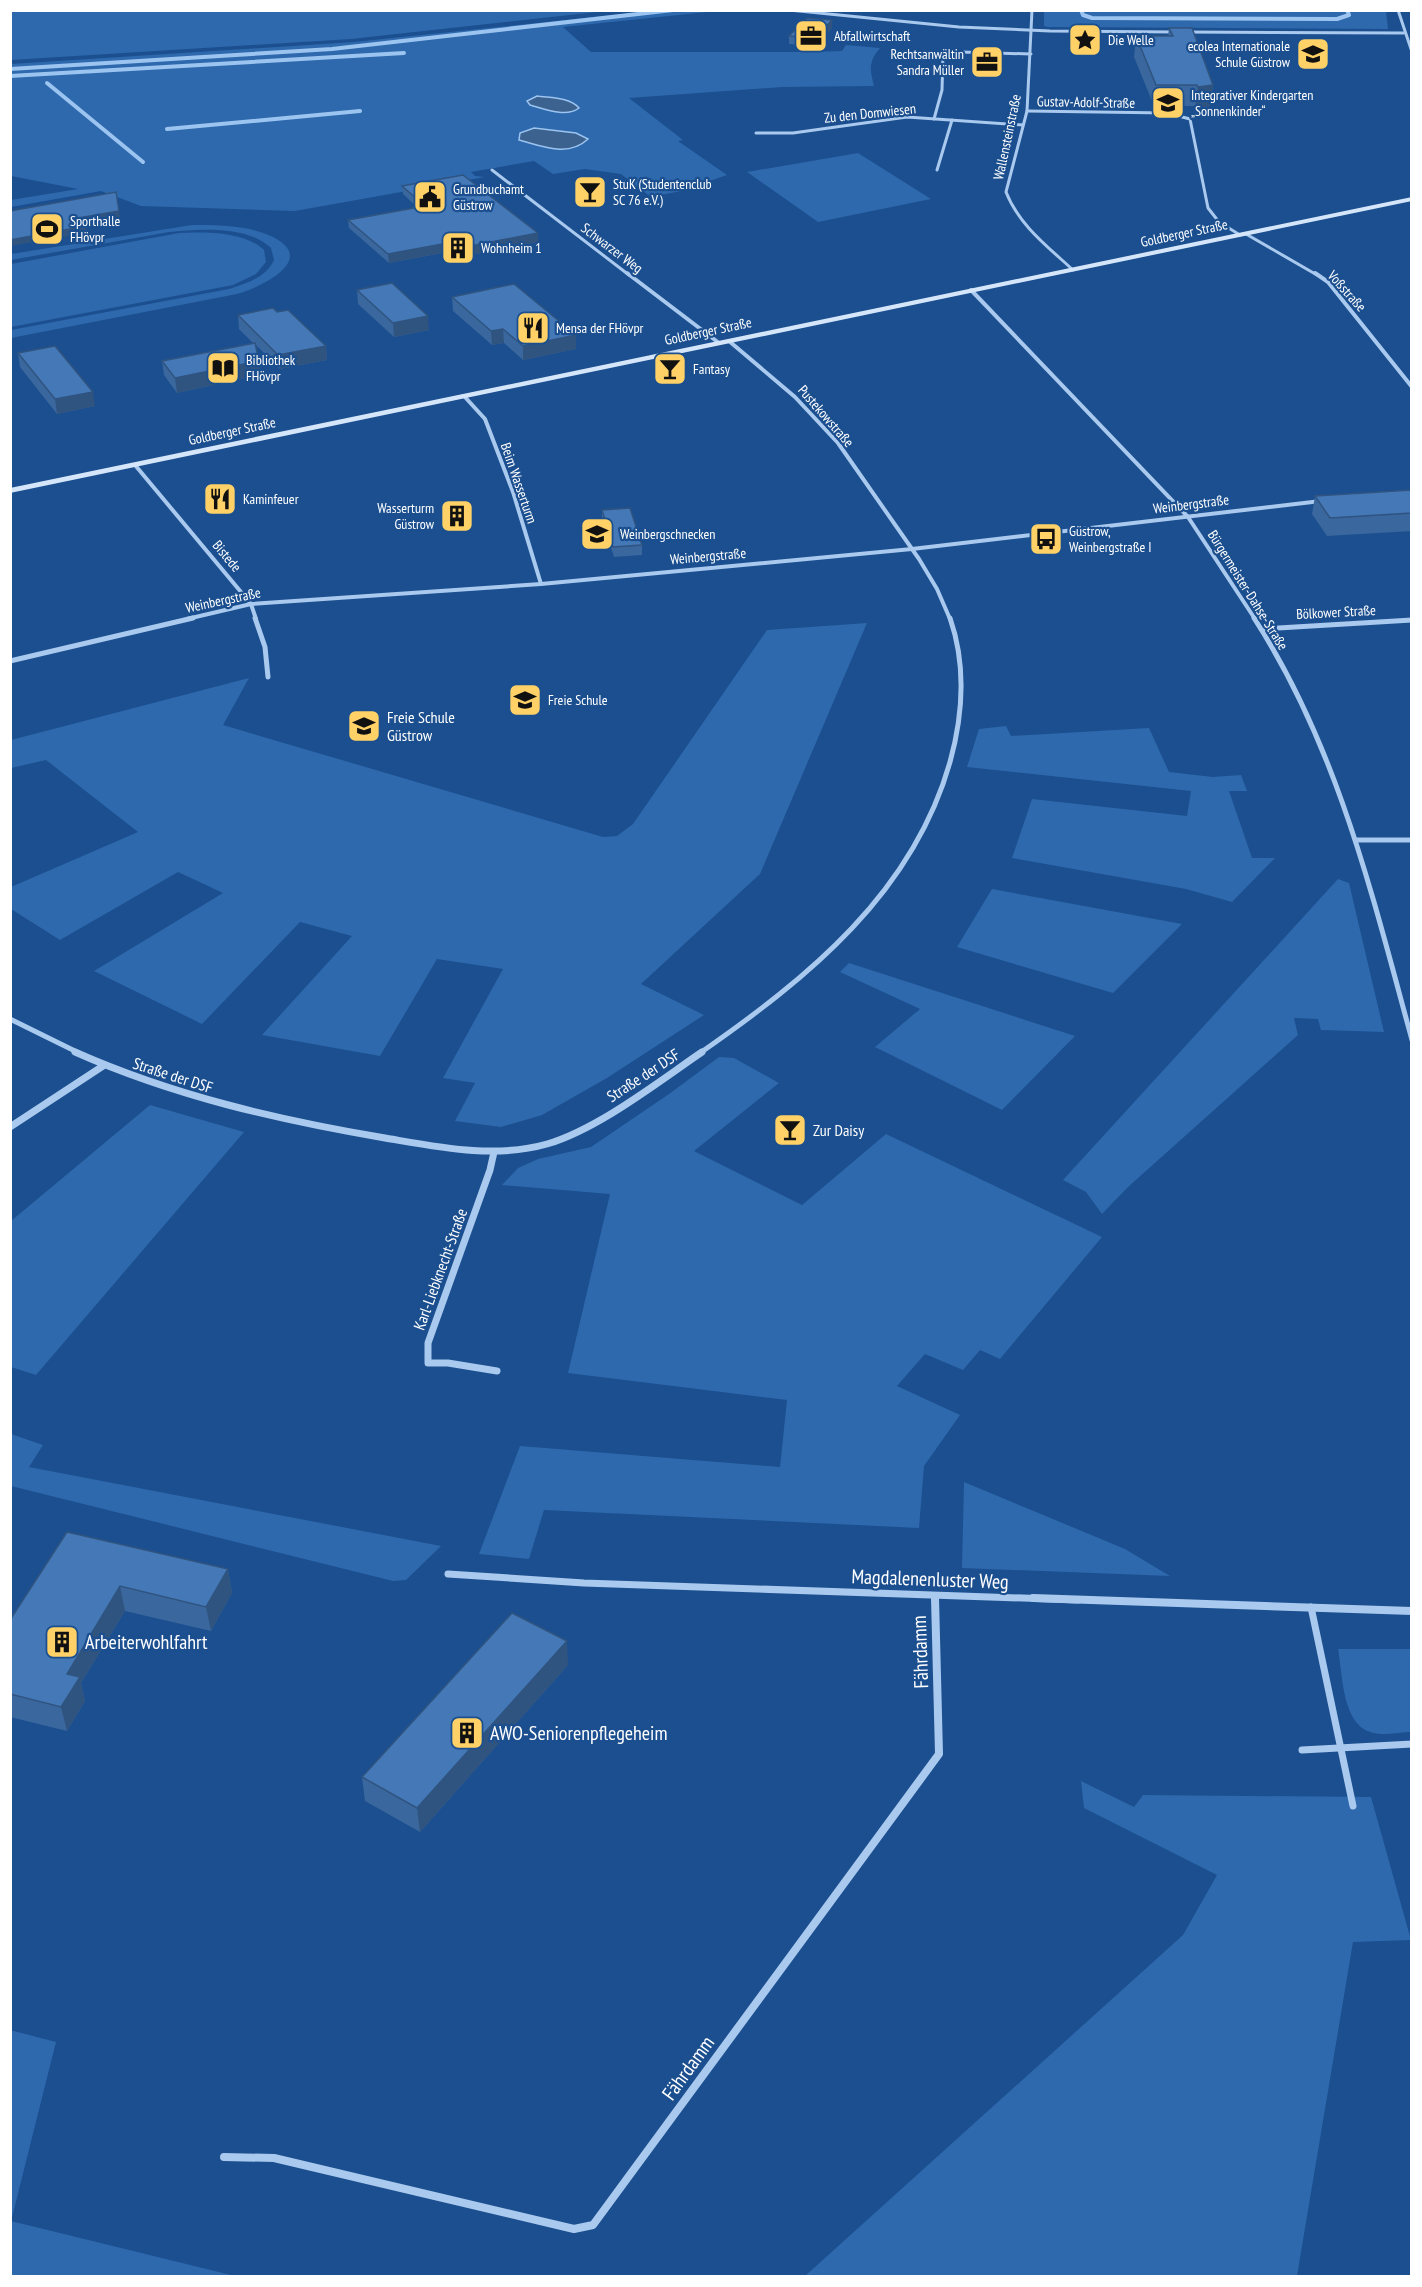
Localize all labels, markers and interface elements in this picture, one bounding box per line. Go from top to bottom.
office icon: Abfallwirtschaft [793,18,829,54]
place icon: Die Welle [1067,22,1103,58]
place label: Abfallwirtschaft [834,27,911,45]
place label: Die Welle [1108,31,1154,49]
school or university icon: ecolea Internationale Schule Güstrow [1295,36,1331,72]
place label: ecolea Internationale Schule Güstrow [1188,37,1291,71]
office icon: Rechtsanwältin Sandra Müller [969,44,1005,80]
place label: Rechtsanwältin Sandra Müller [891,45,964,79]
school or university icon: Integrativer Kindergarten „Sonnenkinder“ [1150,85,1186,121]
place label: Integrativer Kindergarten „Sonnenkinder“ [1191,86,1313,120]
street label: Wallensteinstraße [989,92,1025,181]
street label: Gustav-Adolf-Straße [1037,92,1135,112]
street label: Zu den Domwiesen [823,99,917,127]
bar icon: StuK (Studentenclub SC 76 e.V.) [572,174,608,210]
place label: StuK (Studentenclub SC 76 e.V.) [613,175,712,209]
public building icon: Grundbuchamt Güstrow [412,179,448,215]
place label: Grundbuchamt Güstrow [453,180,524,214]
sports icon: Sporthalle FHövpr [29,211,65,247]
place label: Sporthalle FHövpr [70,212,120,246]
street label: Goldberger Straße [1139,215,1229,251]
street label: Schwarzer Weg [578,219,646,277]
building icon: Wohnheim 1 [440,230,476,266]
place label: Wohnheim 1 [481,239,542,257]
street label: Voßstraße [1323,266,1370,316]
restaurant icon: Mensa der FHövpr [515,310,551,346]
street label: Goldberger Straße [663,313,753,349]
place label: Mensa der FHövpr [556,319,644,337]
library icon: Bibliothek FHövpr [205,350,241,386]
place label: Bibliothek FHövpr [246,351,296,385]
bar icon: Fantasy [652,351,688,387]
place label: Fantasy [693,360,731,378]
street label: Pustekowstraße [794,381,858,451]
street label: Goldberger Straße [187,413,277,449]
street label: Beim Wasserturm [497,440,541,526]
restaurant icon: Kaminfeuer [202,481,238,517]
place label: Kaminfeuer [243,490,299,508]
street label: Weinbergstraße [1152,490,1230,518]
building icon: Wasserturm Güstrow [439,498,475,534]
place label: Wasserturm Güstrow [377,499,435,533]
school or university icon: Weinbergschnecken [579,516,615,552]
bus stop icon: Güstrow, Weinbergstraße I [1028,521,1064,557]
place label: Güstrow, Weinbergstraße I [1069,522,1151,556]
place label: Weinbergschnecken [620,525,716,543]
street label: Bürgermeister-Dahse-Straße [1204,527,1292,653]
street label: Bistede [209,537,246,576]
street label: Weinbergstraße [669,544,747,568]
street label: Weinbergstraße [184,583,262,617]
street label: Bölkower Straße [1296,601,1376,623]
school or university icon: Freie Schule [507,682,543,718]
place label: Freie Schule [548,691,608,709]
place label: Freie Schule Güstrow [387,707,455,745]
school or university icon: Freie Schule Güstrow [346,708,382,744]
street label: Straße der DSF [603,1044,683,1106]
street label: Straße der DSF [130,1053,216,1097]
bar icon: Zur Daisy [772,1112,808,1148]
place label: Zur Daisy [813,1120,864,1140]
street label: Karl-Liebknecht-Straße [409,1205,471,1333]
street label: Magdalenenluster Weg [851,1563,1009,1595]
street label: Fährdamm [906,1615,934,1689]
building icon: Arbeiterwohlfahrt [44,1624,80,1660]
place label: Arbeiterwohlfahrt [85,1629,208,1655]
building icon: AWO-Seniorenpflegeheim [449,1715,485,1751]
place label: AWO-Seniorenpflegeheim [490,1720,667,1746]
street label: Fährdamm [656,2031,720,2105]

